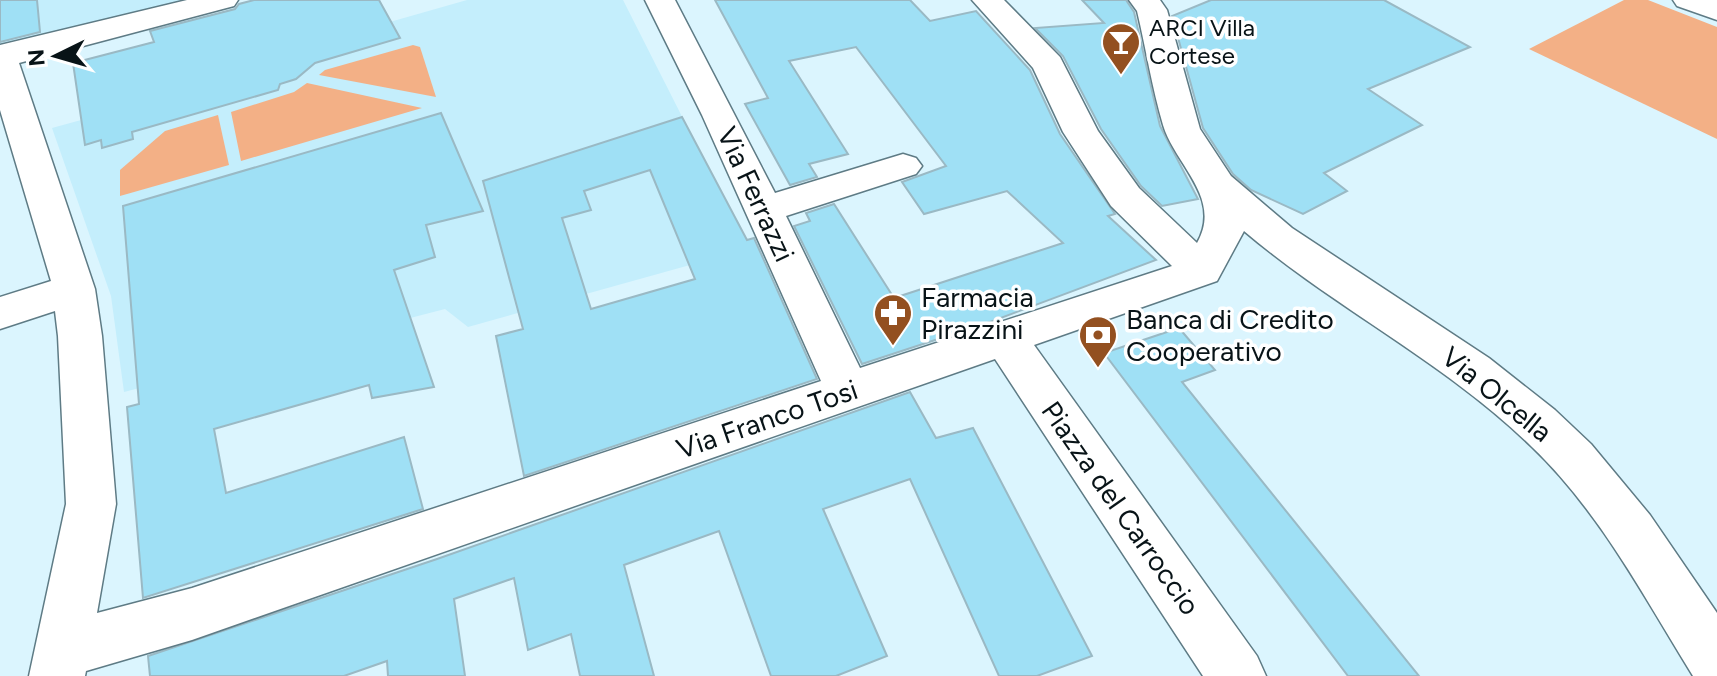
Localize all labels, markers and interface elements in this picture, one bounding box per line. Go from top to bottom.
place label: ARCI Villa Cortese [1149,13,1255,70]
north arrow [16,16,96,96]
bar icon: ARCI Villa Cortese [1100,21,1142,76]
text: N [22,48,51,67]
street label: Via Ferrazzi [710,121,802,267]
place label: Farmacia Pirazzini [921,280,1034,346]
pharmacy icon: Farmacia Pirazzini [872,292,914,347]
place label: Banca di Credito Cooperativo [1126,302,1334,368]
bank icon: Banca di Credito Cooperativo [1077,314,1119,369]
street label: Via Olcella [1435,339,1559,449]
street label: Via Franco Tosi [672,372,862,466]
street label: Piazza del Carroccio [1034,395,1208,621]

